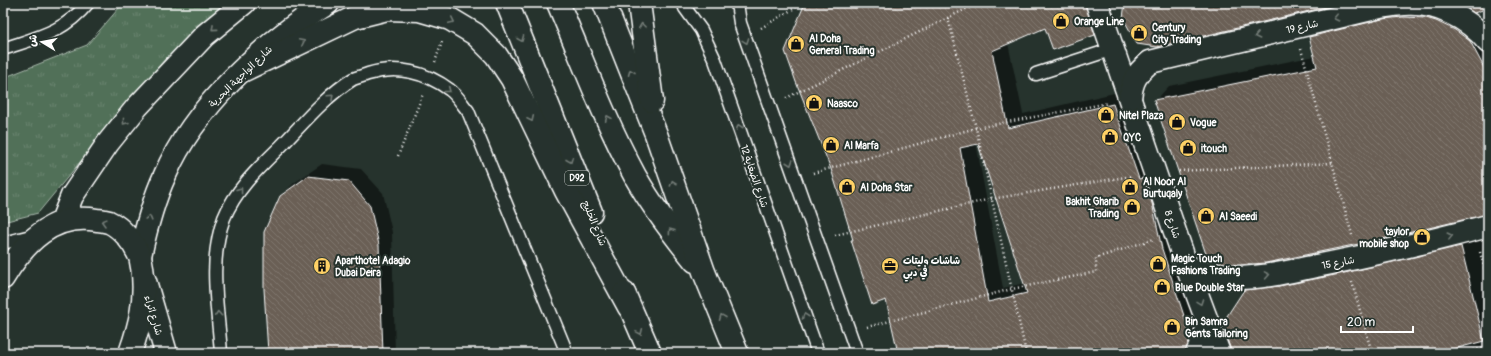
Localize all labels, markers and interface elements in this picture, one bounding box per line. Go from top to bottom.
shop icon: Orange Line [1051,11,1071,31]
one-way arrow [1333,13,1339,21]
one-way arrow [447,16,455,24]
place label: Orange Line [1074,16,1125,28]
street label: شارع 19 [1285,17,1320,37]
north arrow [22,22,62,62]
place label: Century City Trading [1152,22,1201,46]
one-way arrow [638,23,647,29]
shop icon: Century City Trading [1129,23,1149,43]
one-way arrow [211,24,218,31]
one-way arrow [1254,31,1261,40]
text: ش [25,33,40,47]
place label: Al Doha General Trading [809,33,874,57]
shop icon: Al Doha General Trading [786,34,806,54]
one-way arrow [517,36,525,43]
one-way arrow [742,37,750,44]
one-way arrow [297,39,305,47]
street label: شارع الواجهة البحرية [206,43,276,111]
one-way arrow [628,68,636,75]
one-way arrow [444,85,451,92]
shop icon: Naasco [804,93,824,113]
one-way arrow [326,94,334,102]
place label: Naasco [827,98,859,110]
shop icon: Nitel Plaza [1096,105,1116,125]
place label: Nitel Plaza [1119,110,1164,122]
shop icon: Vogue [1167,112,1187,132]
one-way arrow [526,115,534,122]
one-way arrow [604,115,612,122]
place label: Vogue [1190,117,1217,129]
one-way arrow [122,118,129,125]
one-way arrow [735,124,743,131]
shop icon: QYC [1100,127,1120,147]
place label: QYC [1123,132,1141,144]
shop icon: Al Marfa [821,135,841,155]
shop icon: itouch [1178,138,1198,158]
place label: Al Marfa [844,140,879,152]
street label: 12 شارع الضغاية [737,143,771,210]
place label: itouch [1201,143,1227,155]
one-way arrow [565,155,573,163]
one-way arrow [785,159,794,166]
road number: D92 [565,171,589,185]
place label: Al Noor Al Burtuqaly [1143,176,1186,200]
shop icon: Al Doha Star [837,177,857,197]
shop icon: Al Noor Al Burtuqaly [1120,177,1140,197]
one-way arrow [669,179,678,186]
place label: Al Doha Star [860,182,913,194]
one-way arrow [235,187,242,194]
place label: Bakhit Gharib Trading [1066,196,1119,220]
shop icon: Bakhit Gharib Trading [1122,197,1142,217]
street label: شارع الخليج [579,199,609,248]
shop icon: Al Saeedi [1196,206,1216,226]
street label: شارع 8 [1161,209,1183,240]
place label: Al Saeedi [1219,211,1257,223]
one-way arrow [144,215,153,222]
one-way arrow [101,218,107,226]
place label: taylor mobile shop [1359,226,1409,250]
shop icon: taylor mobile shop [1412,227,1432,247]
one-way arrow [668,228,676,235]
one-way arrow [1447,232,1454,240]
place label: Magic Touch Fashions Trading [1171,253,1240,277]
shop icon: Magic Touch Fashions Trading [1148,254,1168,274]
street label: شارع 15 [1321,254,1356,273]
place label: Aparthotel Adagio Dubai Deira [335,255,411,279]
place label: شاشات وليتات في دبي [903,255,960,282]
building icon: Aparthotel Adagio Dubai Deira [312,256,332,276]
office icon: شاشات وليتات في دبي [880,256,900,276]
one-way arrow [1264,271,1270,279]
shop icon: Blue Double Star [1152,277,1172,297]
place label: Blue Double Star [1175,282,1245,294]
street label: شارع اثراء [140,294,165,337]
one-way arrow [1195,298,1203,305]
scale bar [1341,308,1413,334]
one-way arrow [213,311,222,317]
one-way arrow [719,313,727,320]
one-way arrow [801,313,809,320]
text: 20 m [1347,315,1376,330]
place label: Bin Samra Gents Tailoring [1185,316,1248,340]
shop icon: Bin Samra Gents Tailoring [1162,317,1182,337]
one-way arrow [635,328,643,335]

